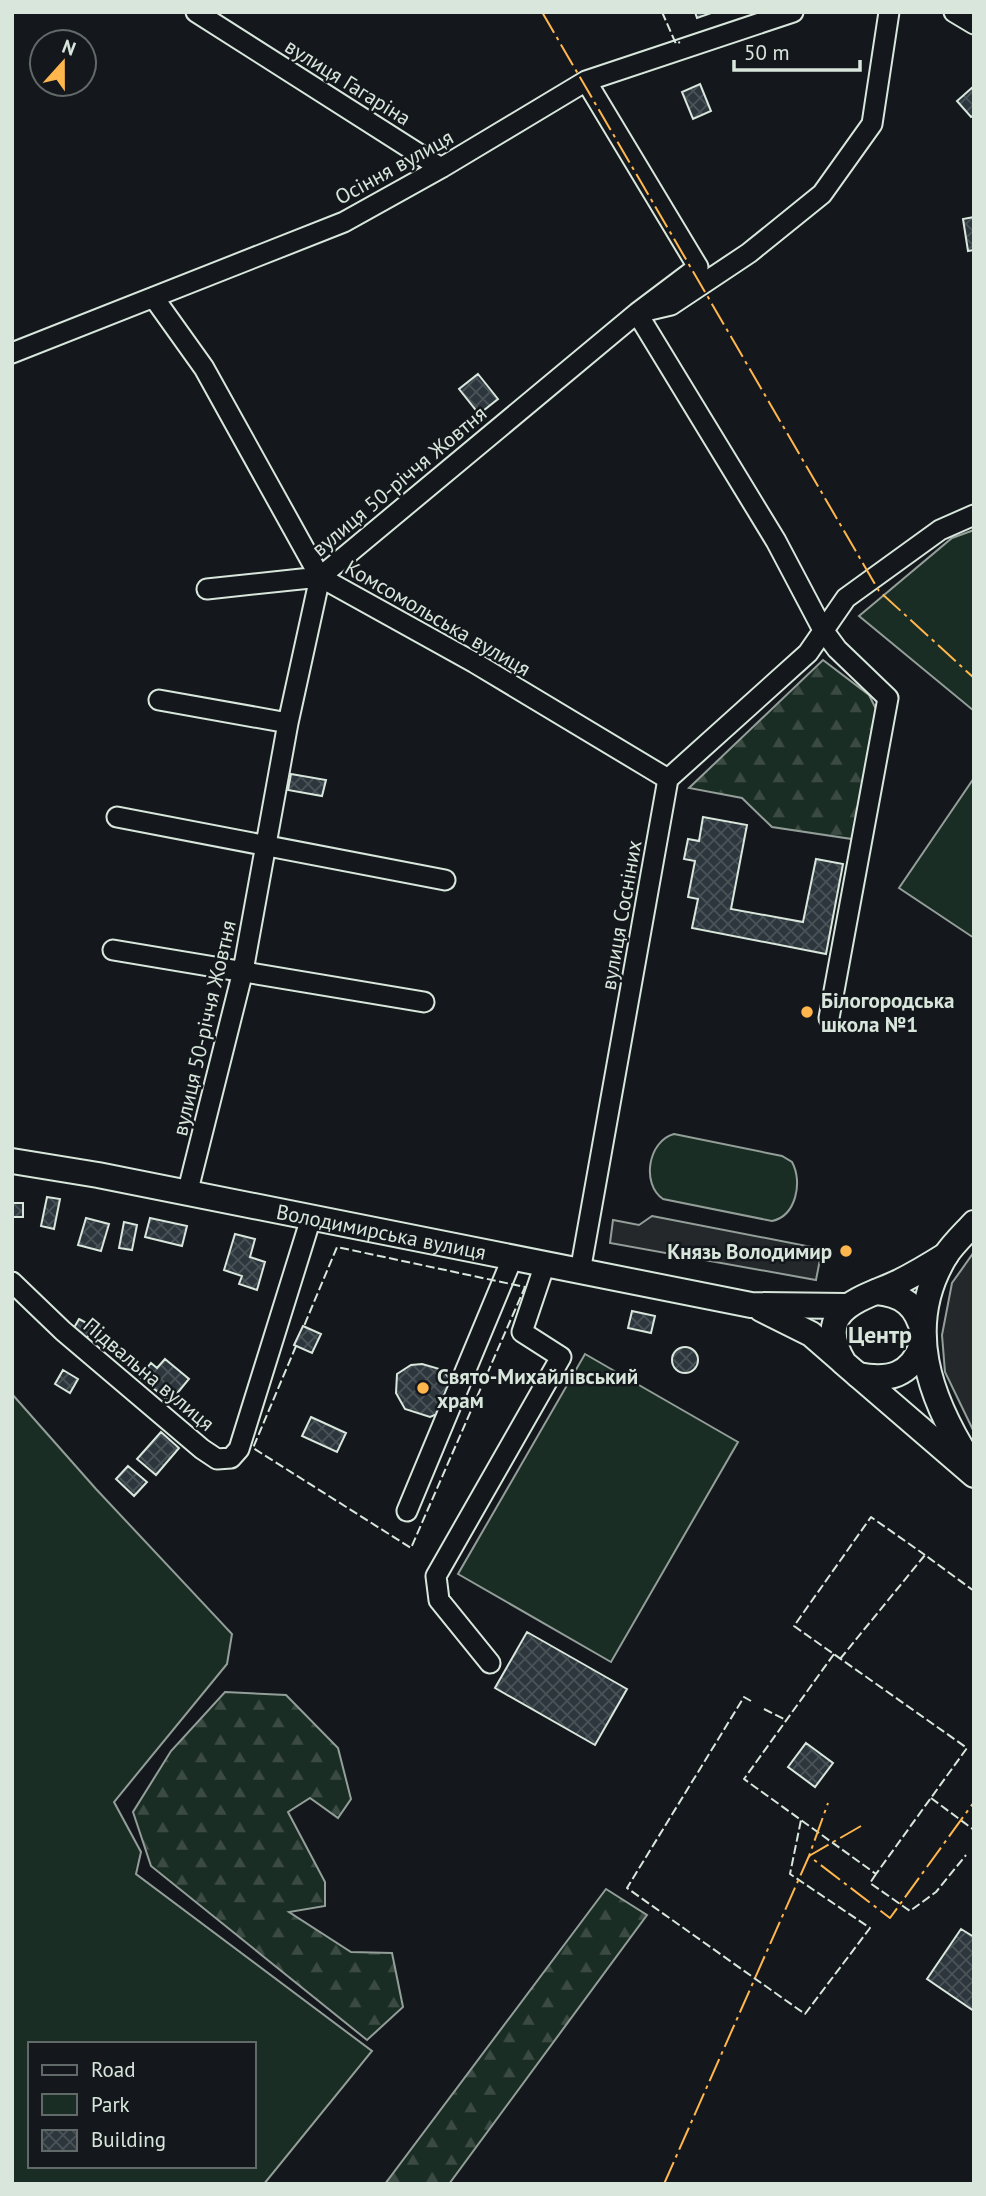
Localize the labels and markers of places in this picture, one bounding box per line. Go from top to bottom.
place label: Білогородська школа №1 [821,987,954,1038]
marker: Білогородська школа №1 [799,1004,815,1020]
place label: Князь Володимир [667,1238,832,1265]
marker: Князь Володимир [838,1243,854,1259]
place label: Свято-Михайлівський храм [437,1363,638,1414]
marker: Свято-Михайлівський храм [415,1380,431,1396]

